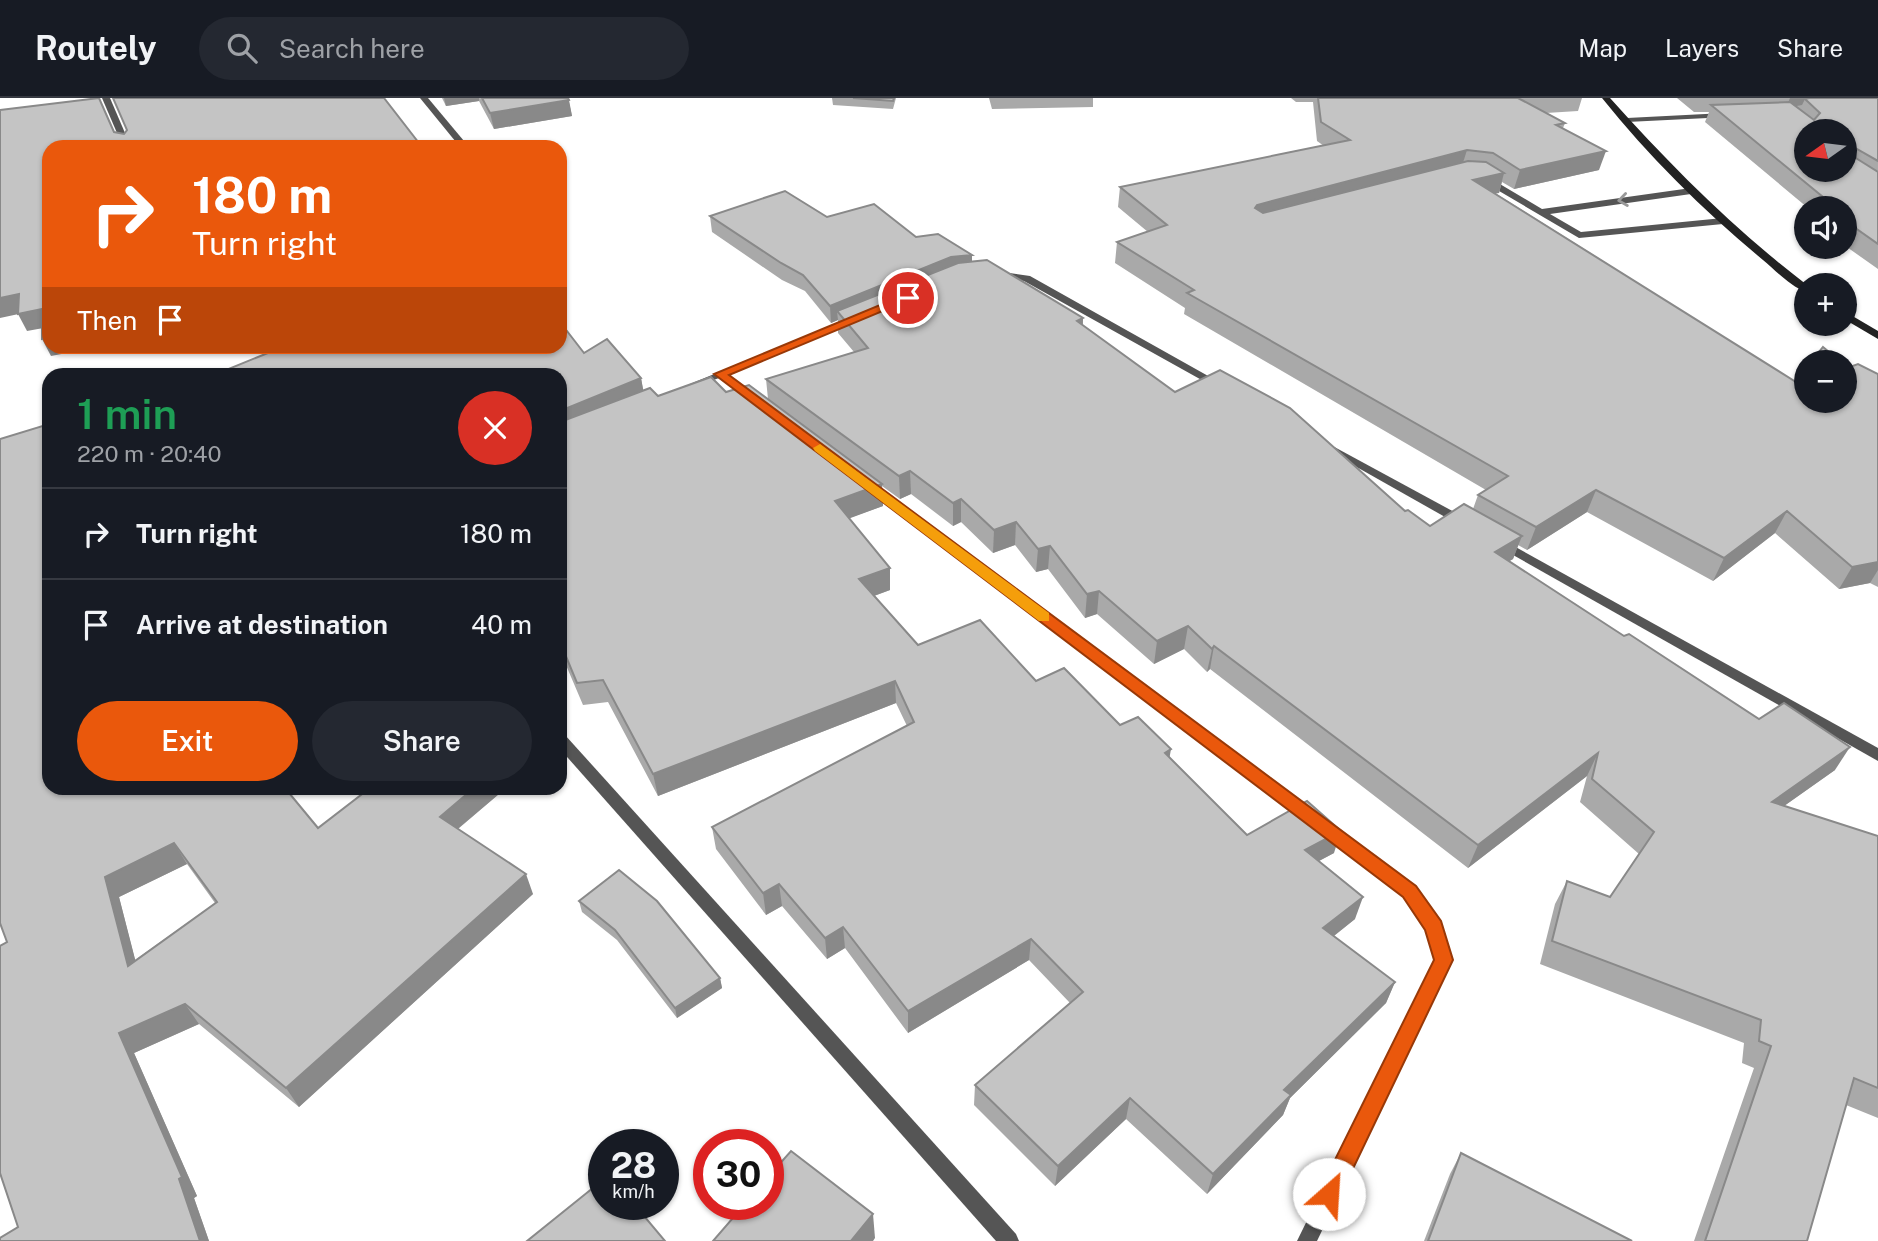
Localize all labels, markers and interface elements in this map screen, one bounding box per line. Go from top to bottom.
search box [199,17,689,80]
text: Routely [35,29,157,67]
icon: search [223,29,261,67]
text: Search here [279,33,425,64]
text: Map [1578,34,1627,62]
text: Layers [1665,34,1739,62]
text: Share [1777,34,1843,62]
north arrow [1794,119,1857,182]
map controls [1794,119,1857,413]
text: 180 m [192,166,332,224]
icon: right [77,168,168,259]
one-way arrow [1618,193,1629,208]
button: sound [1794,196,1857,259]
text: Turn right [192,225,337,262]
pin [878,268,938,328]
button: + [1794,273,1857,336]
icon: arrive [889,279,927,317]
icon: arrive [151,301,189,339]
text: Then [77,305,137,336]
button: − [1794,350,1857,413]
text: 1 min [77,389,177,438]
button: close [458,391,532,465]
text: 220 m · 20:40 [77,440,222,467]
icon: right [77,515,115,553]
text: Turn right [136,518,258,549]
text: 180 m [460,518,532,549]
icon: arrive [77,606,115,644]
text: Arrive at destination [136,609,388,640]
text: 40 m [471,609,532,640]
button: Exit [77,701,298,781]
button: Share [312,701,532,781]
speed limit sign: 30 [693,1129,784,1220]
text: 28 [611,1145,656,1186]
position arrow [1292,1157,1366,1231]
text: km/h [612,1181,655,1202]

